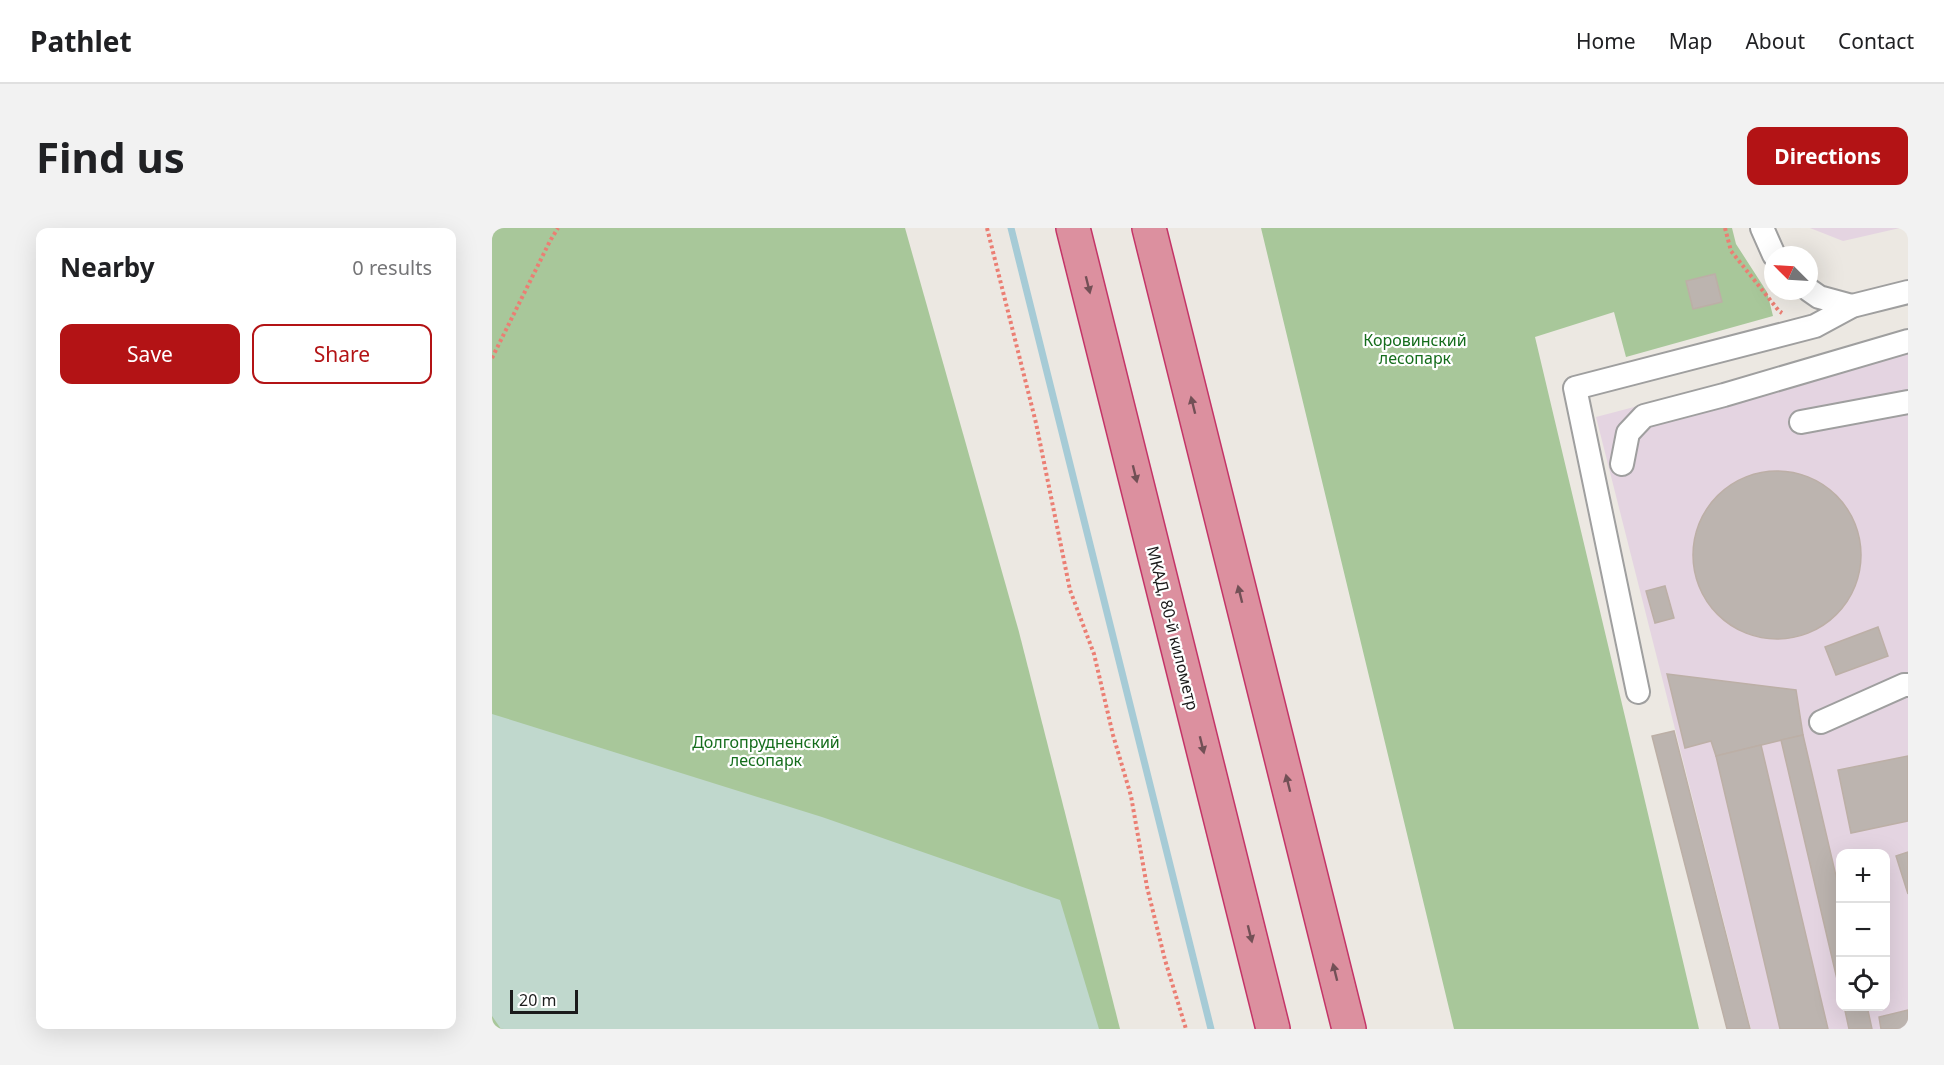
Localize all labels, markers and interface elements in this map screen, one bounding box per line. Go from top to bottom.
text: Pathlet [30,22,132,60]
text: Home [1576,27,1636,55]
text: Map [1669,27,1712,55]
text: About [1745,27,1805,55]
text: Contact [1838,27,1914,55]
button: Directions [1747,127,1908,185]
text: Find us [36,128,185,185]
north arrow [1764,246,1818,300]
text: Nearby [60,249,155,285]
text: 0 results [352,254,432,281]
one-way arrow [1083,276,1093,294]
button: Save [60,324,240,384]
button: Share [252,324,432,384]
park label: Коровинский лесопарк [1363,329,1467,369]
one-way arrow [1188,395,1198,414]
one-way arrow [1130,465,1140,483]
street label: МКАД, 80-й километр [1142,544,1204,712]
one-way arrow [1235,585,1245,603]
park label: Долгопрудненский лесопарк [692,731,840,771]
one-way arrow [1198,735,1208,754]
one-way arrow [1282,774,1292,792]
map controls [1836,849,1890,1011]
button: + [1836,849,1890,903]
button: − [1836,903,1890,957]
one-way arrow [1245,925,1255,943]
button: locate [1836,957,1890,1011]
one-way arrow [1329,963,1339,981]
scale bar [510,987,578,1014]
text: 20 m [519,989,556,1011]

